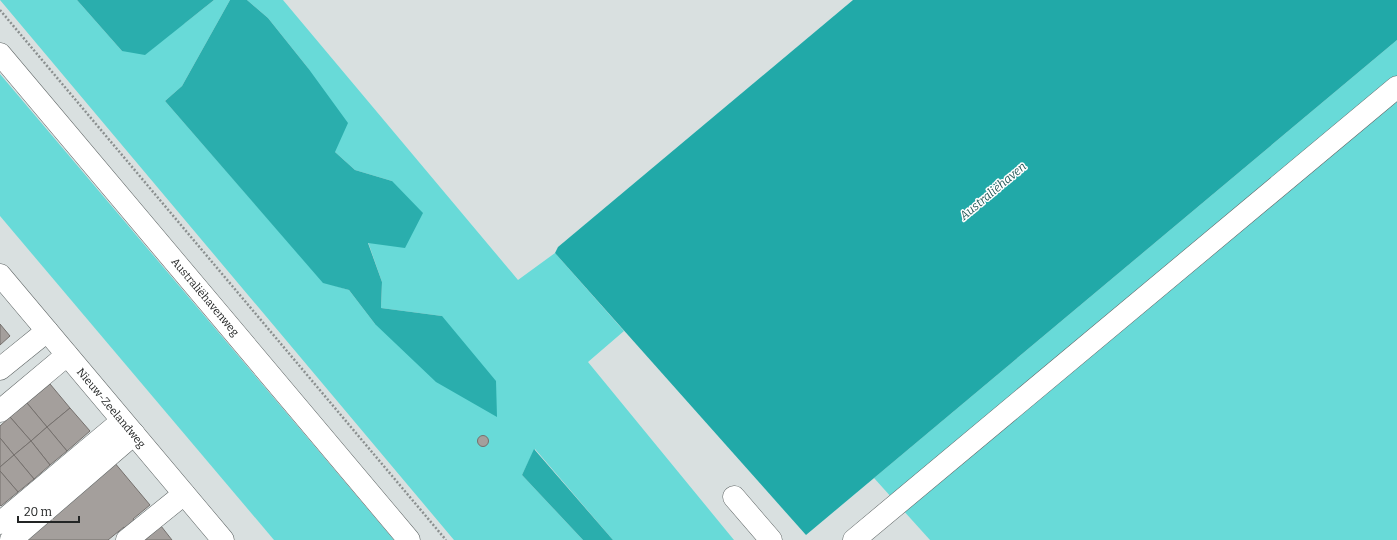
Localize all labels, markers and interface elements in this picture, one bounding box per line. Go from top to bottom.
water label: Australiëhaven [956,159,1029,223]
street label: Australiëhavenweg [168,255,242,339]
street label: Nieuw-Zeelandweg [74,365,148,451]
scale bar [18,498,79,524]
text: 20 m [24,505,53,519]

